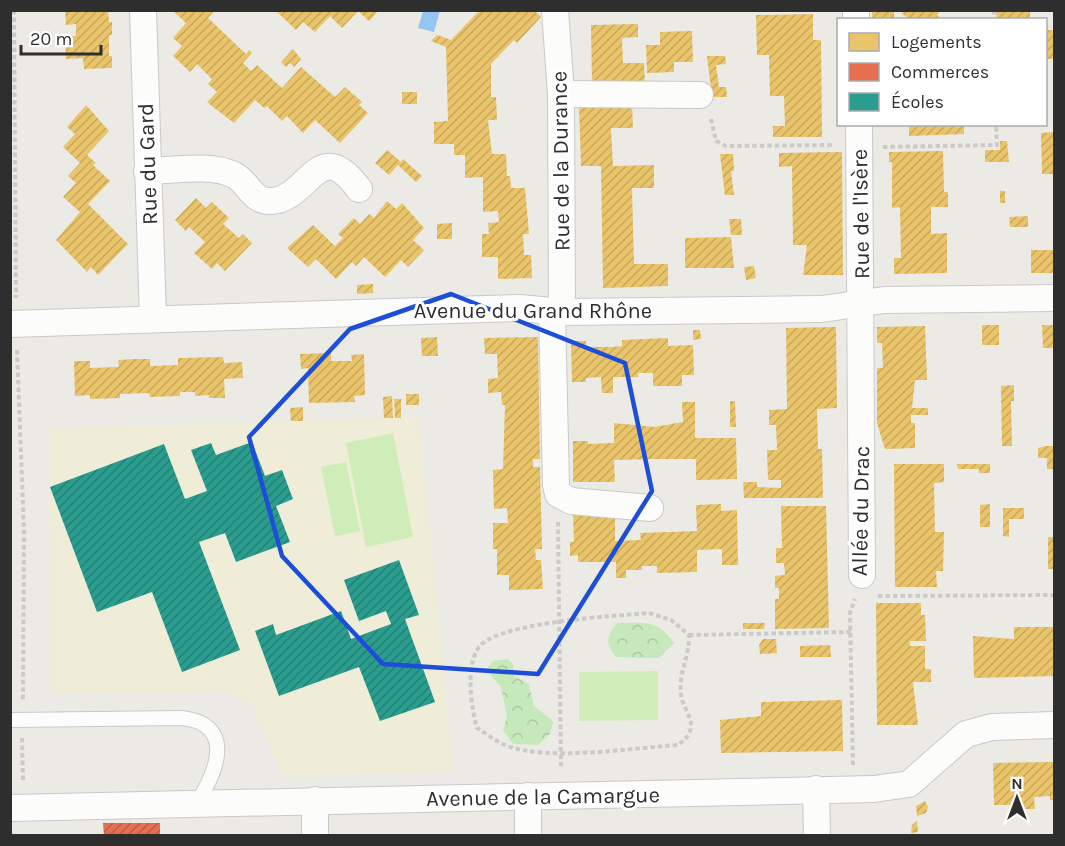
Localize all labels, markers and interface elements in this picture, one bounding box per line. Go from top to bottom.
scale bar [21,18,100,56]
legend [837,18,1047,126]
text: 20 m [30,28,72,50]
text: Logements [891,31,982,53]
text: Commerces [891,61,989,83]
street label: Rue de la Durance [546,71,576,251]
text: Écoles [891,90,944,113]
street label: Rue du Gard [133,102,163,225]
street label: Rue de l'Isère [847,149,875,279]
street label: Avenue du Grand Rhône [414,298,652,324]
street label: Allée du Drac [847,446,875,576]
north arrow [987,768,1047,828]
text: N [1011,774,1023,793]
street label: Avenue de la Camargue [426,782,660,812]

